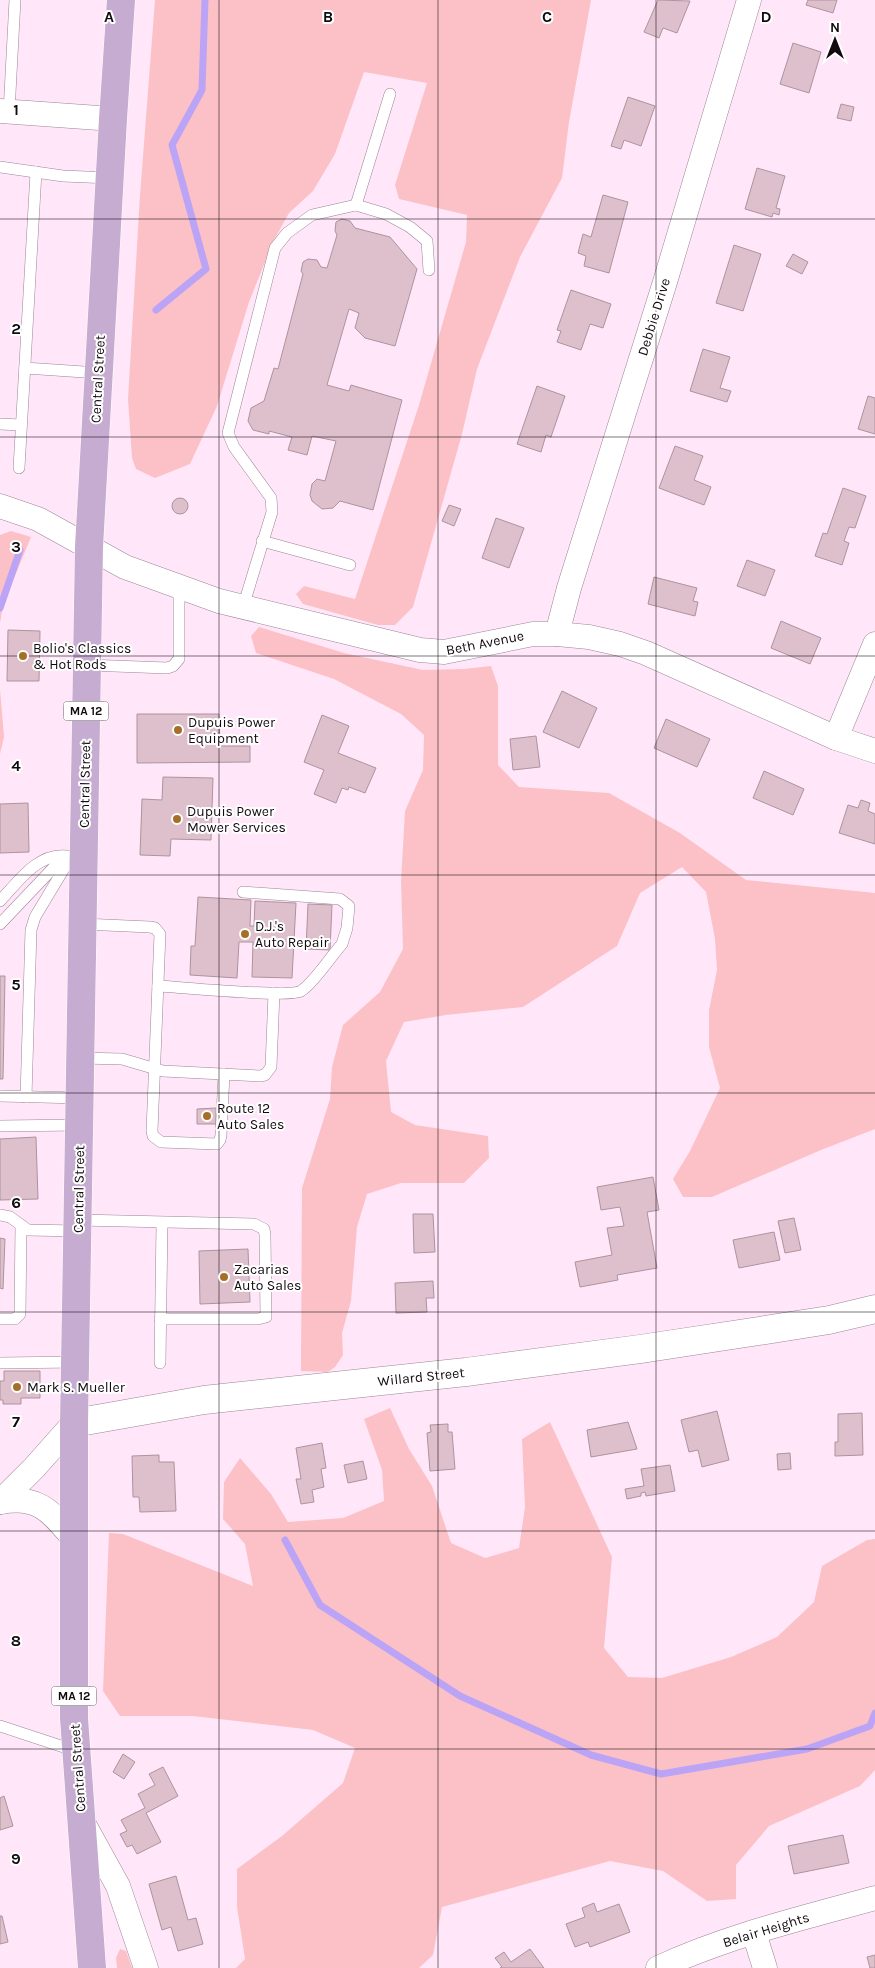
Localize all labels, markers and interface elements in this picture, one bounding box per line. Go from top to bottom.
text: A [104,7,114,26]
text: B [323,7,333,26]
text: C [542,7,552,26]
text: D [761,7,772,26]
north arrow [810,15,860,65]
text: N [830,19,840,36]
text: 1 [13,100,19,119]
street label: Debbie Drive [634,276,674,358]
text: 2 [11,319,21,338]
street label: Central Street [87,335,109,423]
text: 3 [11,537,21,556]
street label: Beth Avenue [445,627,525,659]
place label: Bolio's Classics & Hot Rods [33,640,131,673]
marker: Bolio's Classics & Hot Rods [17,650,29,662]
road number: MA 12 [64,701,108,720]
place label: Dupuis Power Equipment [188,714,276,747]
marker: Dupuis Power Equipment [172,724,184,736]
street label: Central Street [76,740,94,828]
text: 4 [11,756,21,775]
place label: Dupuis Power Mower Services [187,803,286,836]
marker: Dupuis Power Mower Services [171,813,183,825]
place label: D.J.'s Auto Repair [255,918,330,951]
marker: D.J.'s Auto Repair [239,928,251,940]
text: 5 [11,975,21,994]
place label: Route 12 Auto Sales [217,1100,284,1133]
marker: Route 12 Auto Sales [201,1110,213,1122]
street label: Central Street [70,1145,88,1233]
text: 6 [11,1193,21,1212]
place label: Zacarias Auto Sales [234,1261,301,1294]
marker: Zacarias Auto Sales [218,1271,230,1283]
street label: Willard Street [377,1364,465,1390]
place label: Mark S. Mueller [27,1379,126,1396]
marker: Mark S. Mueller [11,1381,23,1393]
text: 7 [12,1412,20,1431]
text: 8 [11,1631,21,1650]
road number: MA 12 [52,1686,96,1705]
street label: Central Street [66,1724,90,1812]
text: 9 [11,1849,21,1868]
street label: Belair Heights [721,1909,811,1951]

